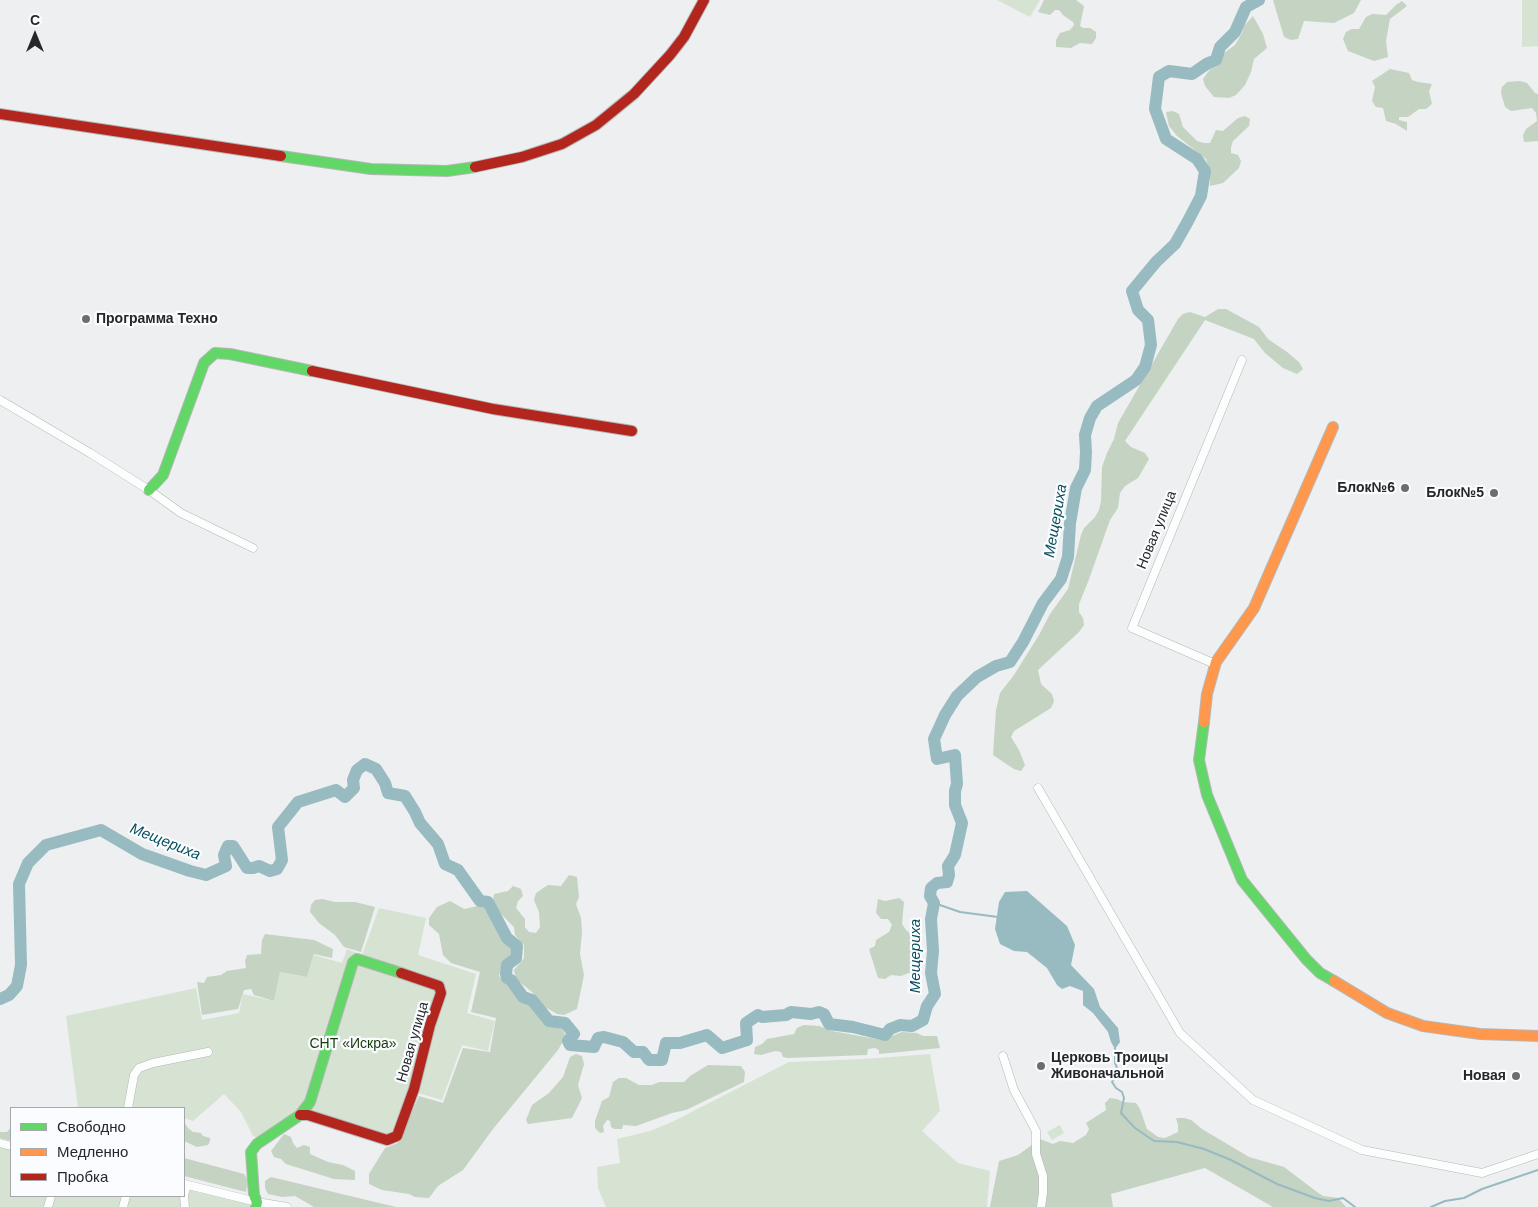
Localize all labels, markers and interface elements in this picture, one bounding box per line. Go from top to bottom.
north arrow [10,10,60,60]
text: С [30,12,40,28]
place label: Программа Техно [96,311,218,327]
marker: Программа Техно [80,313,92,325]
place label: Блок№6 [1337,480,1395,496]
marker: Блок№6 [1399,482,1411,494]
water label: Мещериха [1041,483,1071,559]
place label: Блок№5 [1426,485,1484,501]
marker: Блок№5 [1488,487,1500,499]
street label: Новая улица [1134,488,1180,572]
water label: Мещериха [127,820,203,864]
water label: Мещериха [907,919,925,993]
street label: Новая улица [393,1000,433,1084]
park label: СНТ «Искра» [310,1036,396,1052]
place label: Церковь Троицы Живоначальной [1051,1050,1169,1082]
marker: Церковь Троицы Живоначальной [1035,1060,1047,1072]
place label: Новая [1463,1068,1506,1084]
marker: Новая [1510,1070,1522,1082]
legend [10,1107,185,1197]
text: Свободно [57,1118,126,1135]
text: Медленно [57,1143,128,1160]
text: Пробка [57,1168,108,1185]

